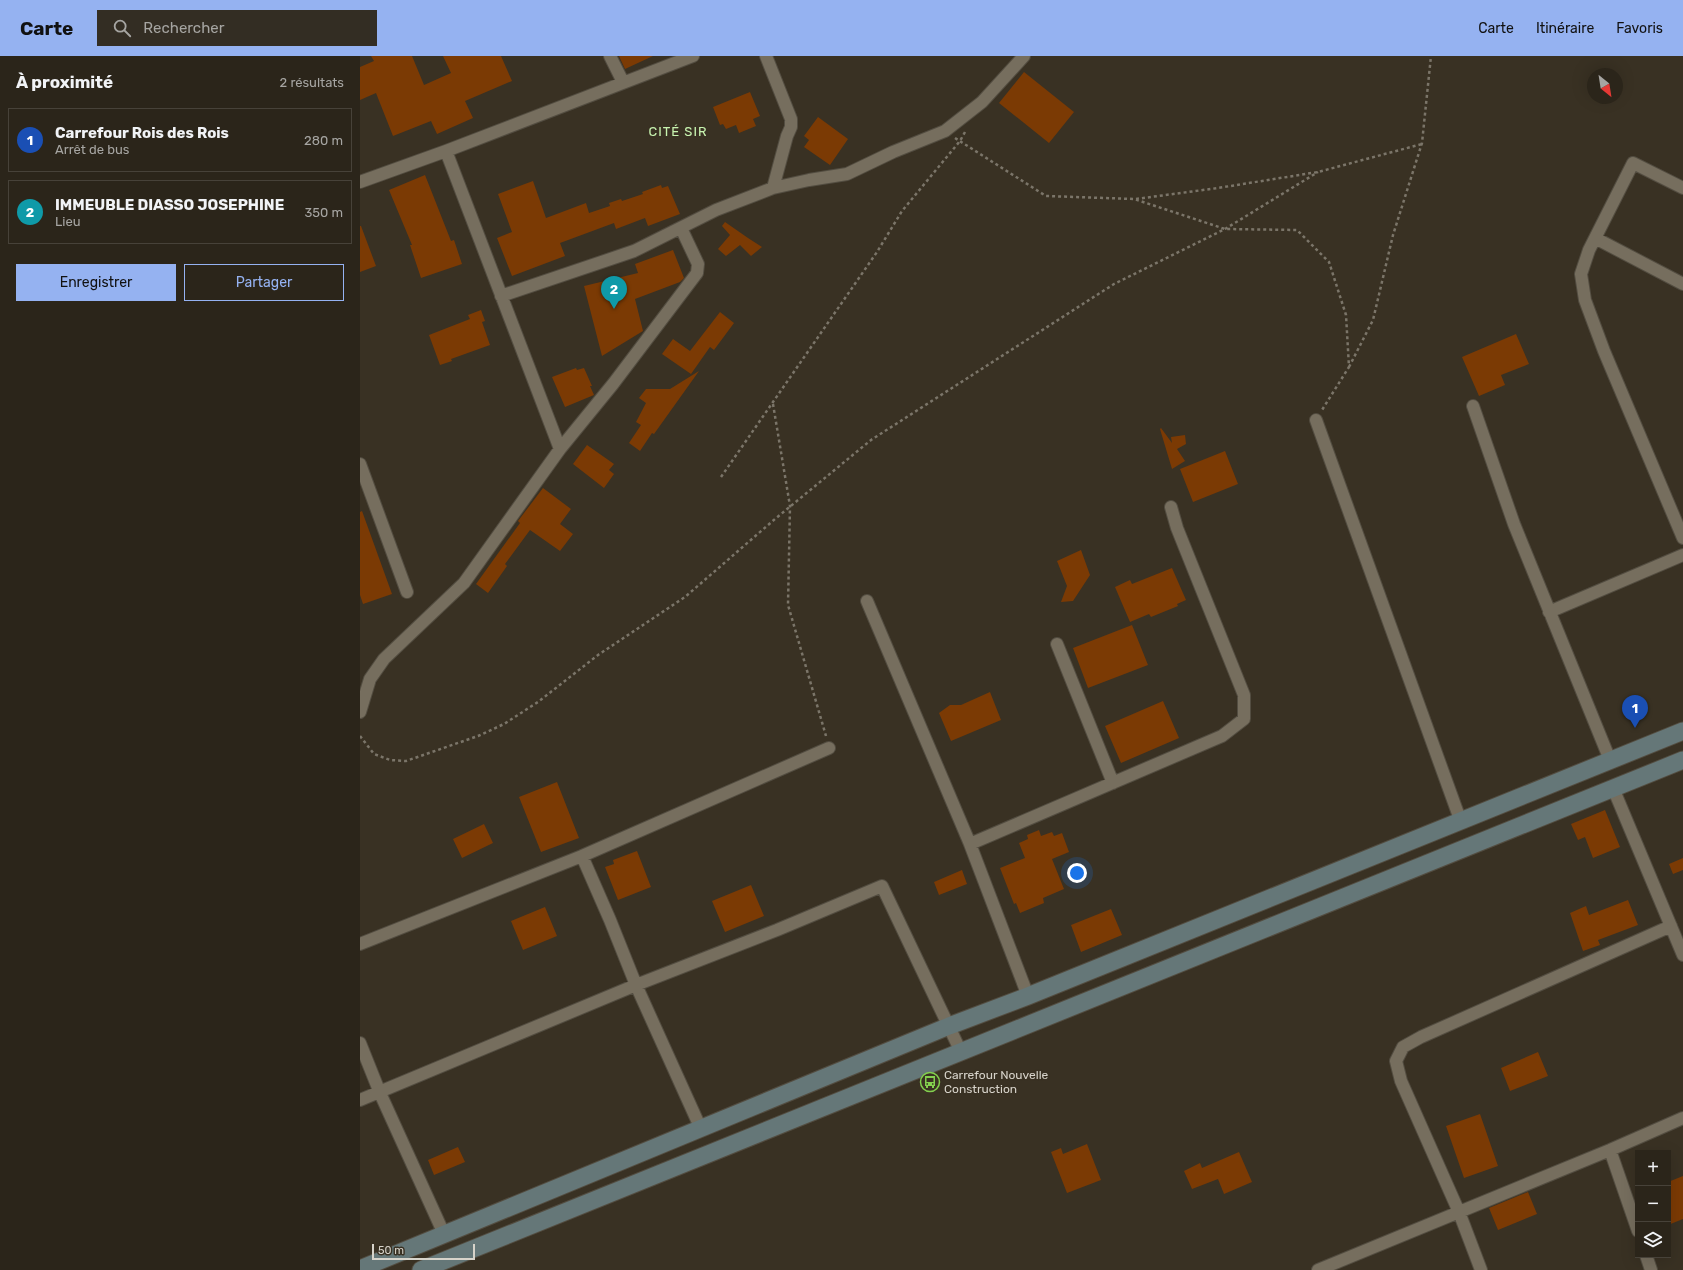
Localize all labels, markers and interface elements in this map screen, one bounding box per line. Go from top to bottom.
search box [97,10,377,46]
text: Carte [20,17,73,40]
icon: search [111,17,133,39]
text: Rechercher [143,19,224,37]
text: Carte [1478,20,1514,37]
text: Itinéraire [1536,20,1594,37]
text: Favoris [1616,20,1663,37]
north arrow [1587,68,1623,104]
text: À proximité [16,72,113,92]
text: 2 résultats [280,75,344,90]
text: Carrefour Rois des Rois [55,124,229,142]
district label: CITÉ SIR [649,124,707,139]
text: 1 [27,133,33,148]
text: 280 m [304,133,343,148]
text: Arrêt de bus [55,142,129,157]
text: IMMEUBLE DIASSO JOSEPHINE [55,196,284,214]
text: 2 [26,205,34,220]
text: 350 m [304,205,343,220]
text: Lieu [55,214,81,229]
button: Enregistrer [16,264,176,301]
button: Partager [184,264,344,301]
pin: 2 [601,276,627,309]
pin: 1 [1622,695,1648,728]
your location [1067,863,1087,883]
place label: Carrefour Nouvelle Construction [944,1068,1049,1096]
bus stop icon: Carrefour Nouvelle Construction [919,1071,941,1093]
map controls [1635,1150,1671,1258]
button: + [1635,1150,1671,1186]
button: − [1635,1186,1671,1222]
button: layers [1635,1222,1671,1258]
scale bar [372,1242,475,1261]
text: 50 m [378,1244,404,1257]

